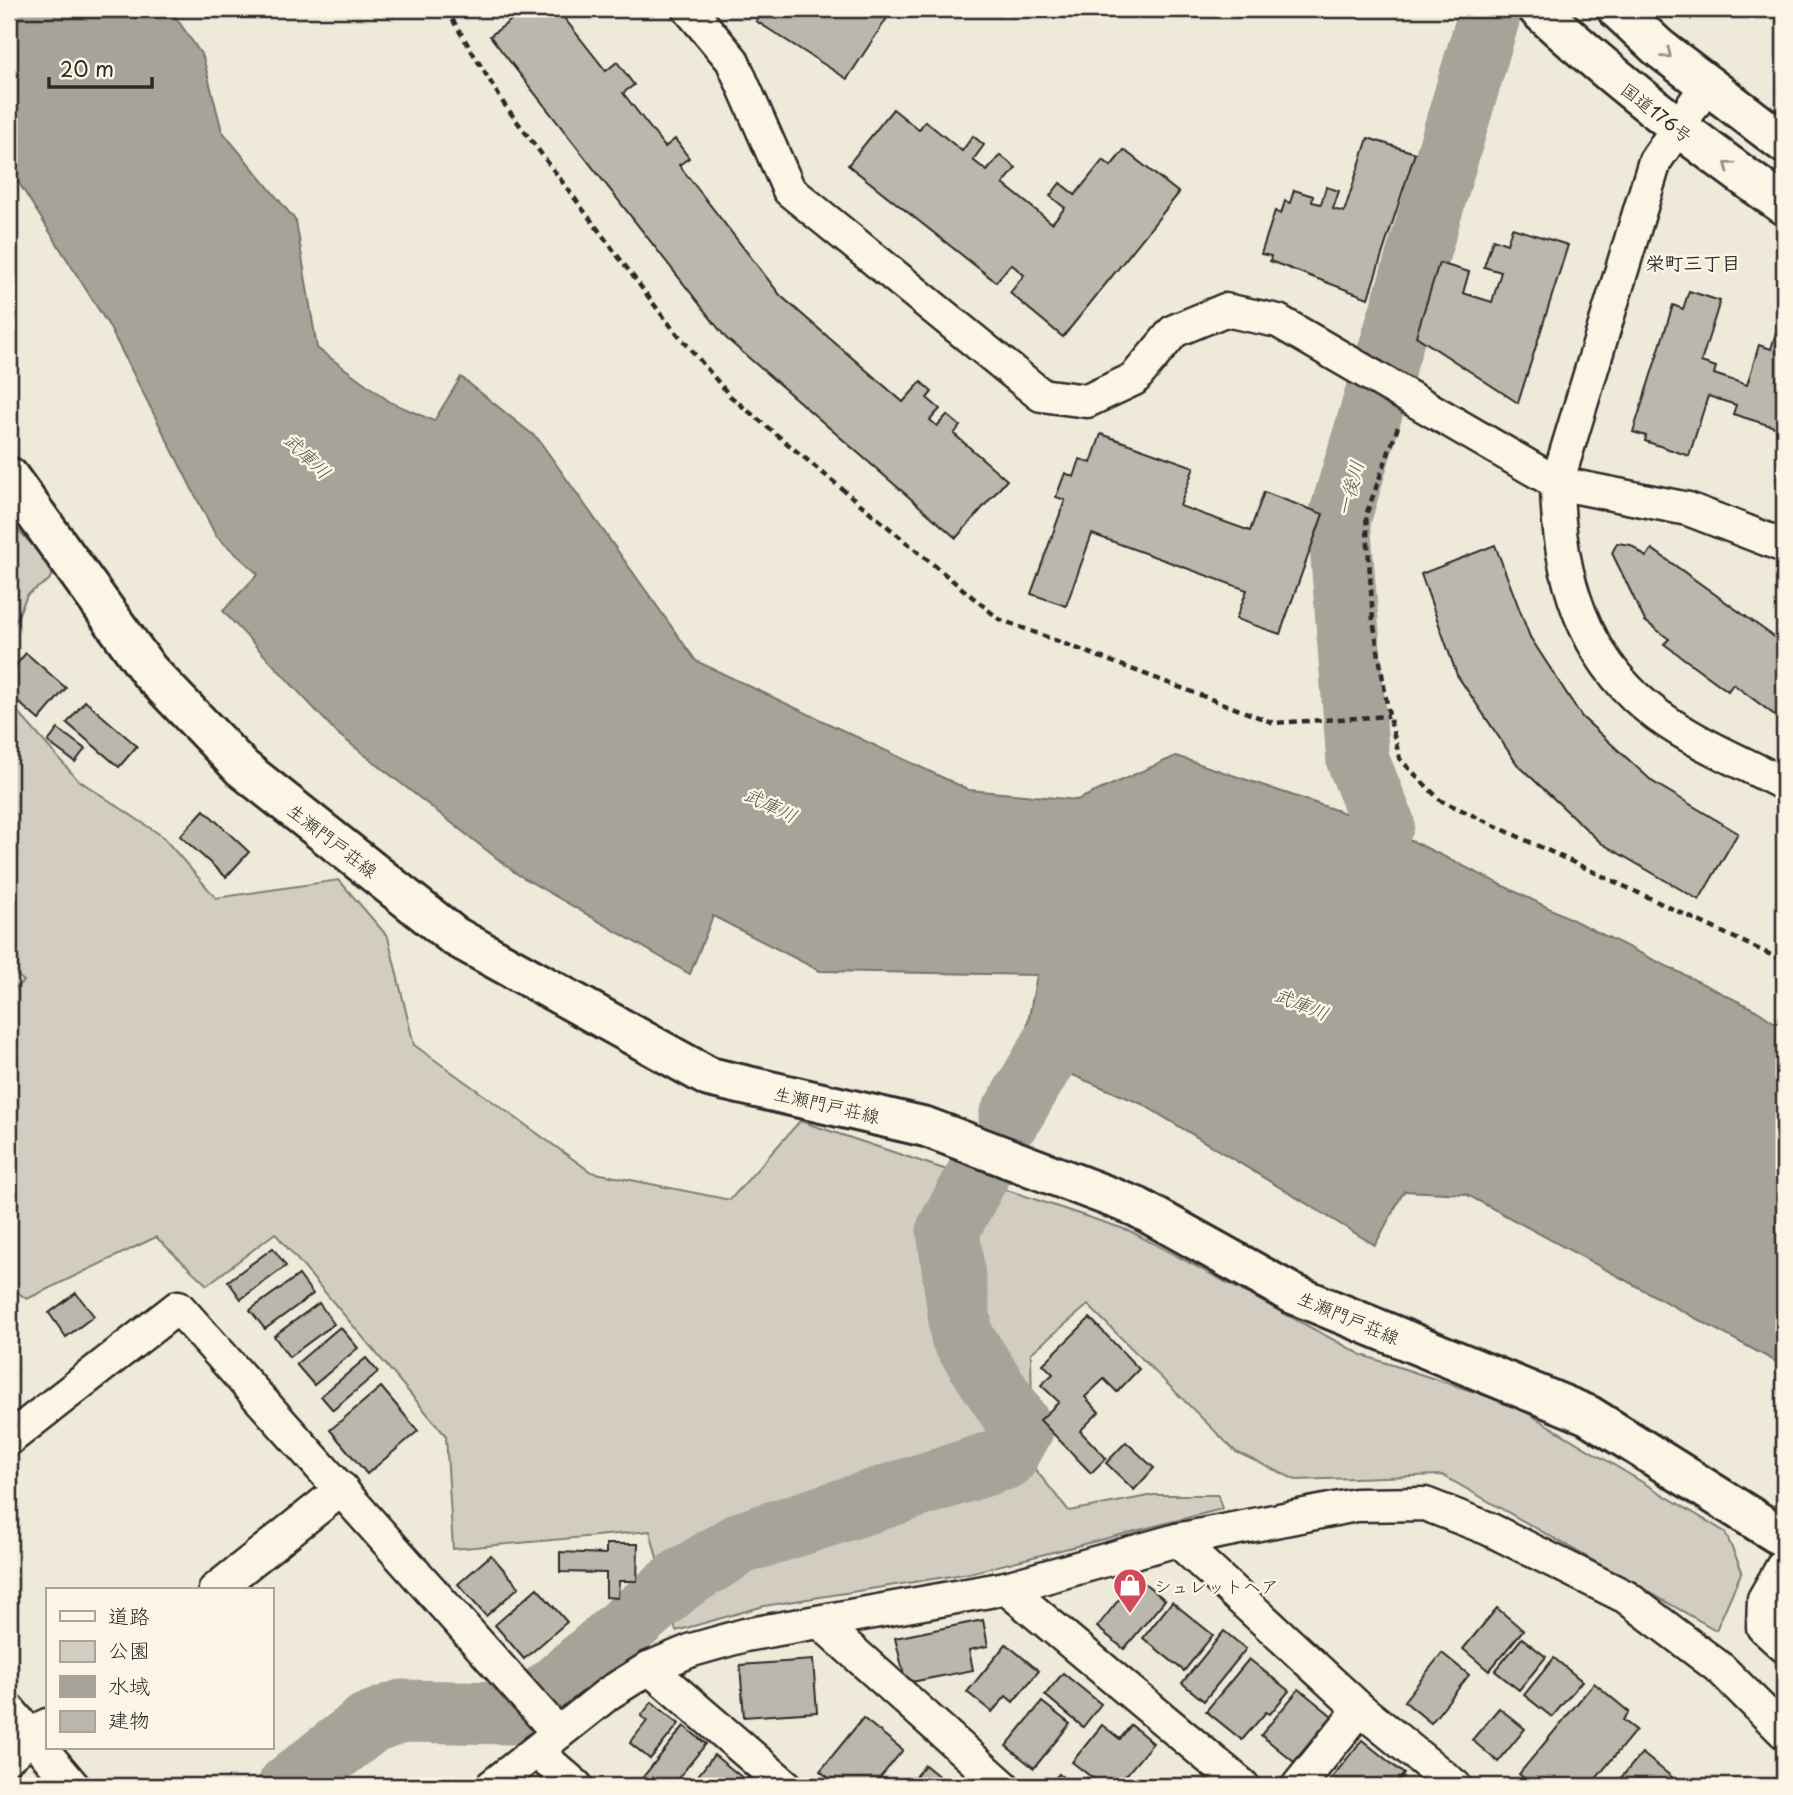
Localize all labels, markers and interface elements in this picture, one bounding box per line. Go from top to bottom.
scale bar [49,46,152,90]
one-way arrow [1660,46,1672,59]
text: 20 m [60,52,114,84]
street label: 国道176号 [1615,75,1699,149]
one-way arrow [1724,161,1736,174]
district label: 栄町三丁目 [1645,248,1741,276]
water label: 武庫川 [278,425,338,485]
water label: 一後川 [1328,457,1370,519]
water label: 武庫川 [739,779,803,829]
street label: 生瀬門戸荘線 [282,796,384,884]
water label: 武庫川 [1270,979,1334,1027]
street label: 生瀬門戸荘線 [771,1079,883,1129]
street label: 生瀬門戸荘線 [1294,1283,1404,1351]
shop icon: シュレットヘア [1111,1566,1149,1615]
place label: シュレットヘア [1154,1572,1279,1599]
legend [46,1588,273,1750]
text: 道路 [108,1599,150,1631]
text: 公園 [108,1633,150,1665]
text: 水域 [108,1669,150,1701]
text: 建物 [108,1703,150,1735]

